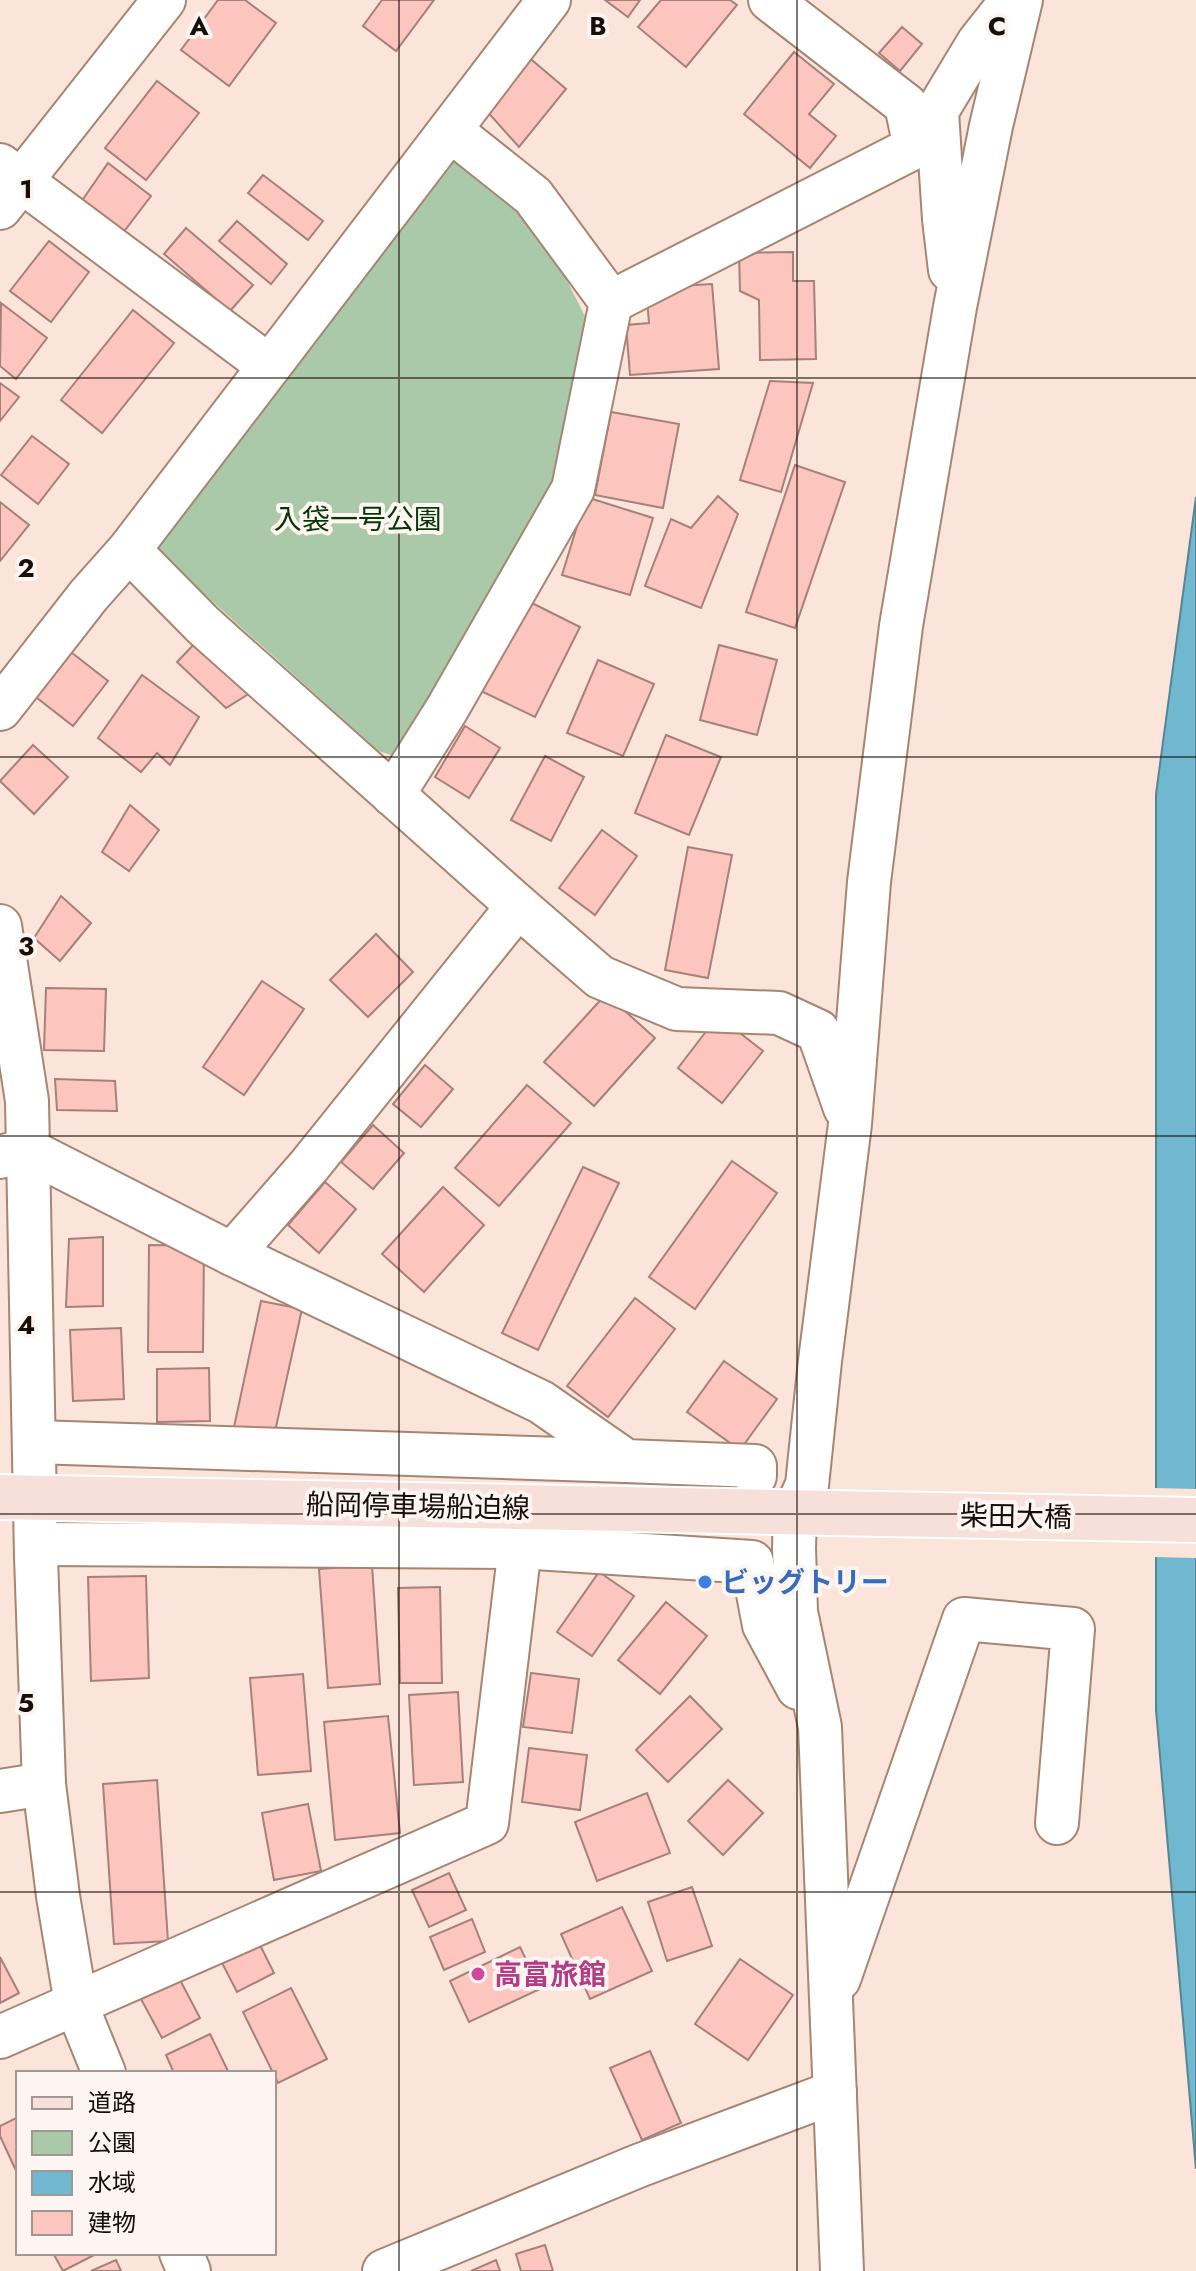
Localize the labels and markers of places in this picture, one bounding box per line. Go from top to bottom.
place label: ビッグトリー [721,1562,889,1603]
marker: ビッグトリー [696,1573,714,1591]
place label: 高富旅館 [494,1954,606,1995]
marker: 高富旅館 [469,1965,487,1983]

